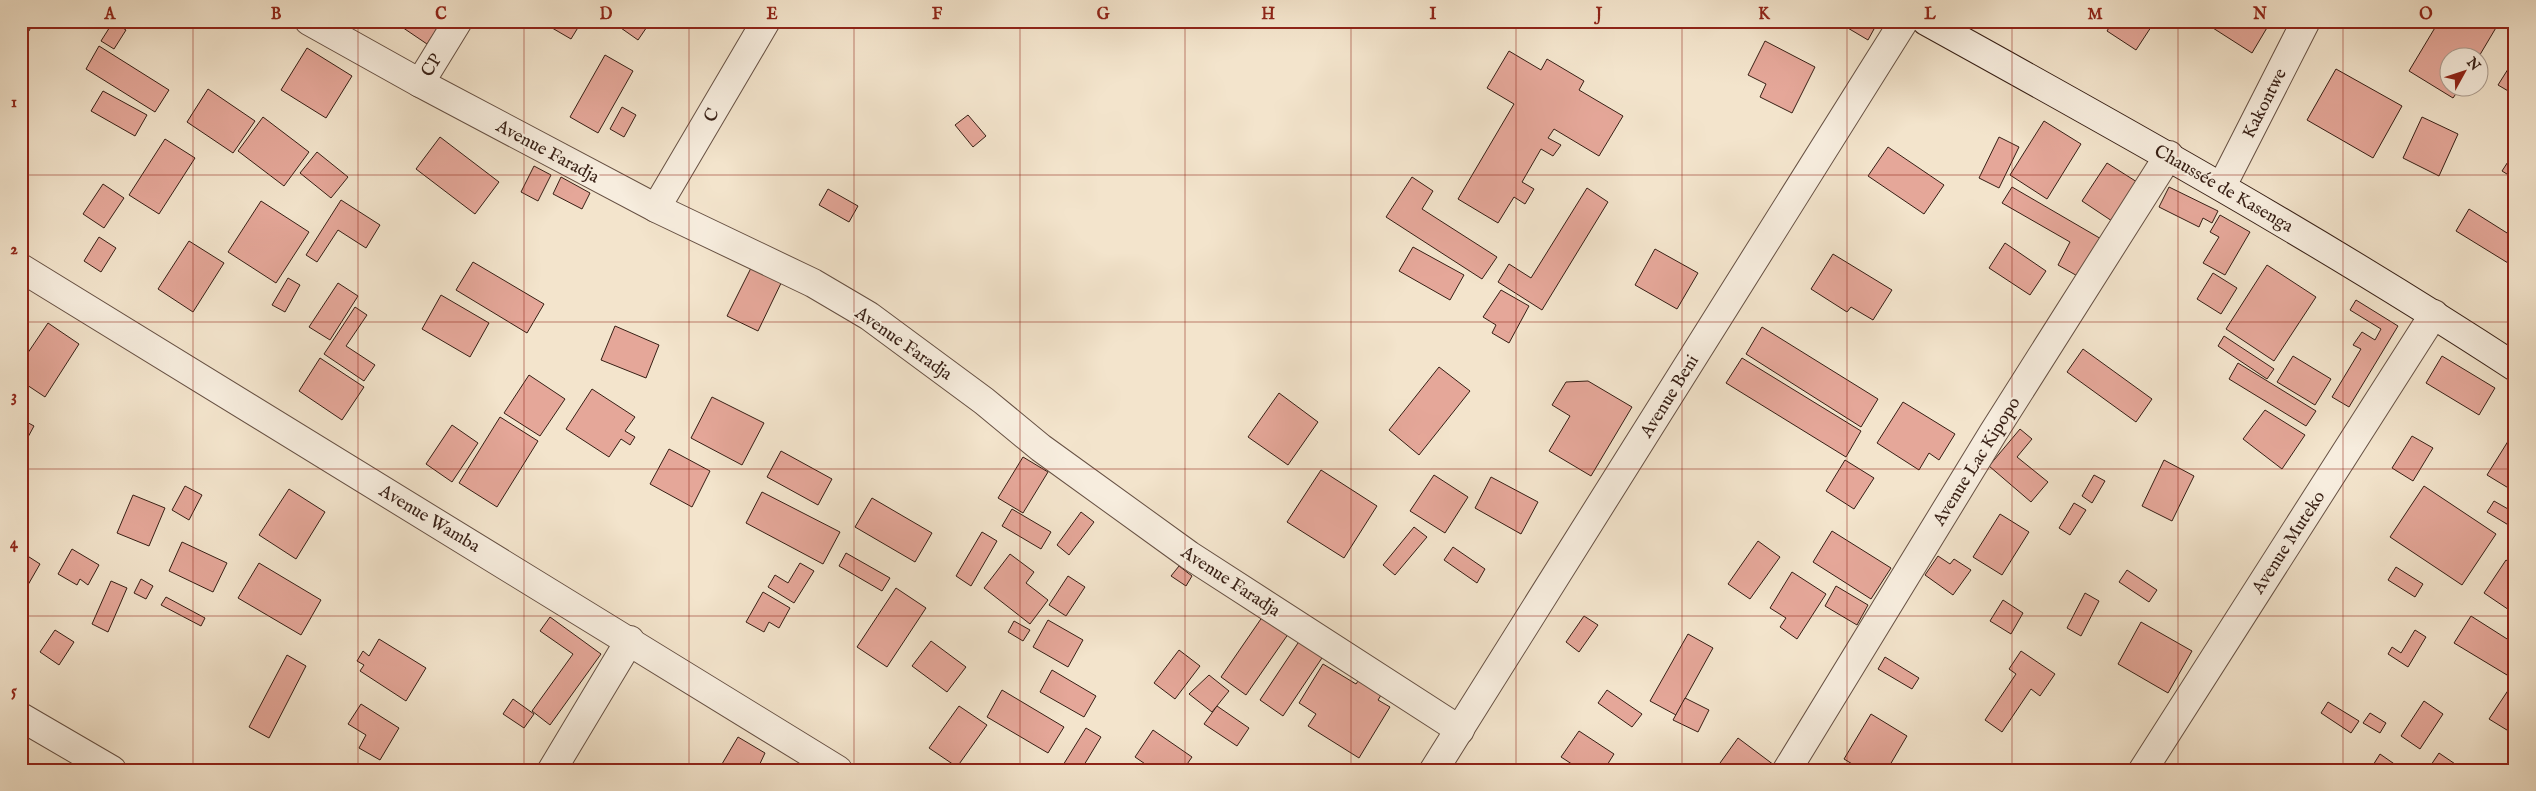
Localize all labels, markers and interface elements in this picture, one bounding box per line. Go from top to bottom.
text: A [104,5,117,25]
text: B [271,5,282,25]
text: C [435,5,447,25]
text: D [600,5,613,25]
text: E [766,5,778,25]
text: F [932,5,943,25]
text: G [1097,5,1110,25]
text: H [1261,5,1275,25]
text: I [1430,5,1437,25]
text: J [1594,5,1603,25]
text: K [1758,5,1771,25]
text: L [1924,5,1936,25]
text: M [2087,5,2103,25]
text: N [2252,5,2267,25]
text: O [2419,5,2433,25]
north arrow [2438,48,2488,98]
street label: CP [416,50,448,82]
text: N [2462,53,2484,75]
street label: Kakontwe [2238,65,2293,143]
text: 1 [11,93,17,113]
street label: C [699,104,726,127]
street label: Avenue Faradja [491,115,603,189]
street label: Chaussée de Kasenga [2150,140,2297,239]
text: 2 [10,240,18,260]
street label: Avenue Faradja [849,302,957,386]
street label: Avenue Beni [1635,351,1705,443]
text: 3 [11,387,17,407]
street label: Avenue Lac Kipopo [1928,393,2026,531]
street label: Avenue Wamba [374,480,484,559]
street label: Avenue Muteko [2247,487,2331,600]
text: 4 [10,534,19,554]
street label: Avenue Faradja [1175,541,1284,623]
text: 5 [11,682,17,702]

